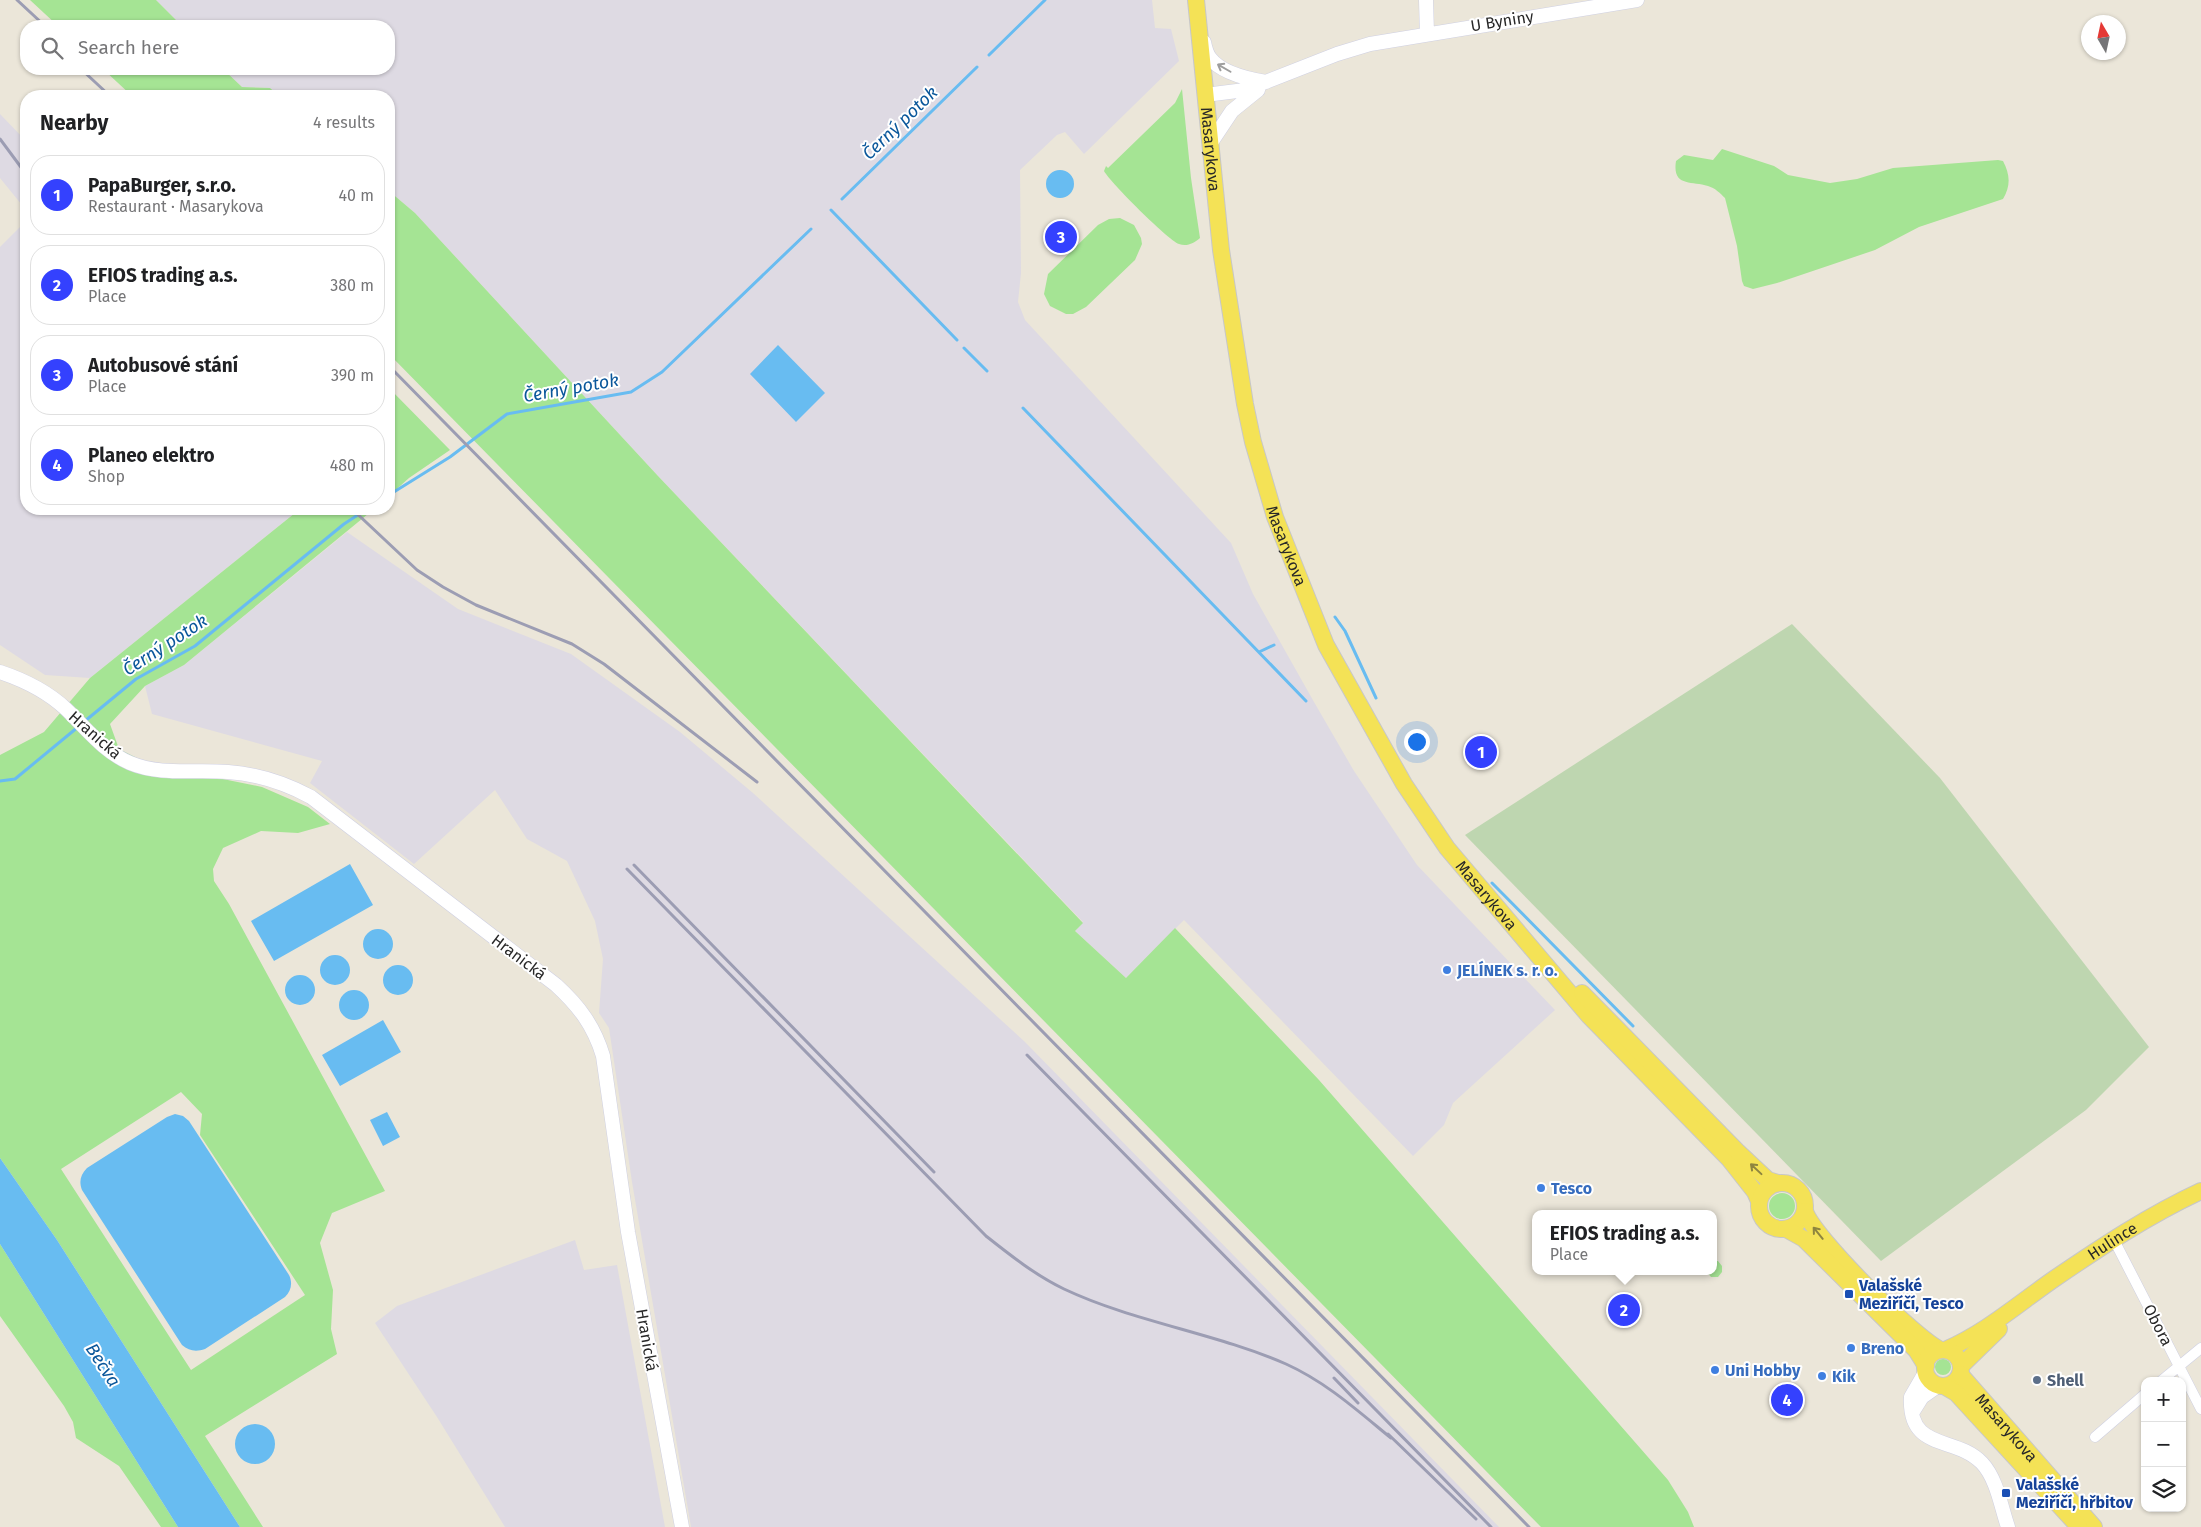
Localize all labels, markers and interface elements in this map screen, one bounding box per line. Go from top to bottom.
street label: U Byniny [1469,7,1535,35]
north arrow [2081,15,2126,60]
search box [20,20,395,75]
icon: search [38,34,66,62]
text: Search here [78,36,179,59]
one-way arrow [1217,63,1232,73]
water label: Černý potok [858,81,943,164]
street label: Masarykova [1197,106,1225,192]
text: Nearby [40,110,108,136]
text: 4 results [313,113,375,132]
text: PapaBurger, s.r.o. [88,174,236,197]
text: 1 [53,186,61,205]
text: 40 m [339,186,374,205]
text: Restaurant · Masarykova [88,197,264,216]
pin: 3 [1045,218,1077,256]
text: EFIOS trading a.s. [88,264,238,287]
text: 2 [53,276,61,295]
text: 380 m [330,276,374,295]
text: Place [88,287,127,306]
text: Autobusové stání [88,354,238,377]
text: 3 [53,366,61,385]
text: 390 m [331,366,374,385]
water label: Černý potok [522,369,621,407]
text: Place [88,377,127,396]
text: Planeo elektro [88,444,215,467]
text: 4 [52,456,62,475]
text: 480 m [330,456,374,475]
text: Shop [88,467,125,486]
street label: Masarykova [1263,503,1311,589]
water label: Černý potok [119,609,212,681]
street label: Hranická [65,707,125,763]
your location [1404,729,1430,755]
pin: 1 [1465,733,1497,771]
street label: Masarykova [1452,857,1521,934]
street label: Hranická [488,930,550,984]
place label: JELÍNEK s. r. o. [1456,960,1558,980]
marker: JELÍNEK s. r. o. [1441,964,1453,976]
one-way arrow [1750,1163,1763,1175]
place label: Tesco [1551,1179,1592,1198]
marker: Tesco [1535,1182,1547,1194]
popup [1532,1210,1717,1275]
street label: Hulince [2084,1218,2140,1263]
text: EFIOS trading a.s. [1550,1222,1699,1245]
one-way arrow [1812,1226,1823,1239]
text: Place [1550,1245,1588,1264]
place label: Valašské Meziříčí, Tesco [1858,1276,1964,1313]
marker: Valašské Meziříčí, Tesco [1843,1288,1855,1300]
pin: 2 [1608,1291,1640,1329]
street label: Obora [2139,1301,2177,1349]
street label: Hranická [632,1307,662,1373]
water label: Bečva [81,1339,125,1391]
place label: Breno [1861,1339,1904,1358]
marker: Breno [1845,1342,1857,1354]
place label: Uni Hobby [1725,1361,1801,1380]
marker: Uni Hobby [1709,1364,1721,1376]
place label: Kik [1832,1367,1856,1386]
marker: Kik [1816,1370,1828,1382]
place label: Shell [2047,1371,2084,1390]
marker: Shell [2031,1374,2043,1386]
map controls [2141,1377,2186,1512]
button: + [2141,1377,2186,1422]
pin: 4 [1771,1381,1803,1419]
street label: Masarykova [1972,1389,2042,1466]
button: − [2141,1422,2186,1467]
button: layers [2141,1467,2186,1512]
place label: Valašské Meziříčí, hřbitov [2015,1475,2134,1512]
marker: Valašské Meziříčí, hřbitov [2000,1487,2012,1499]

